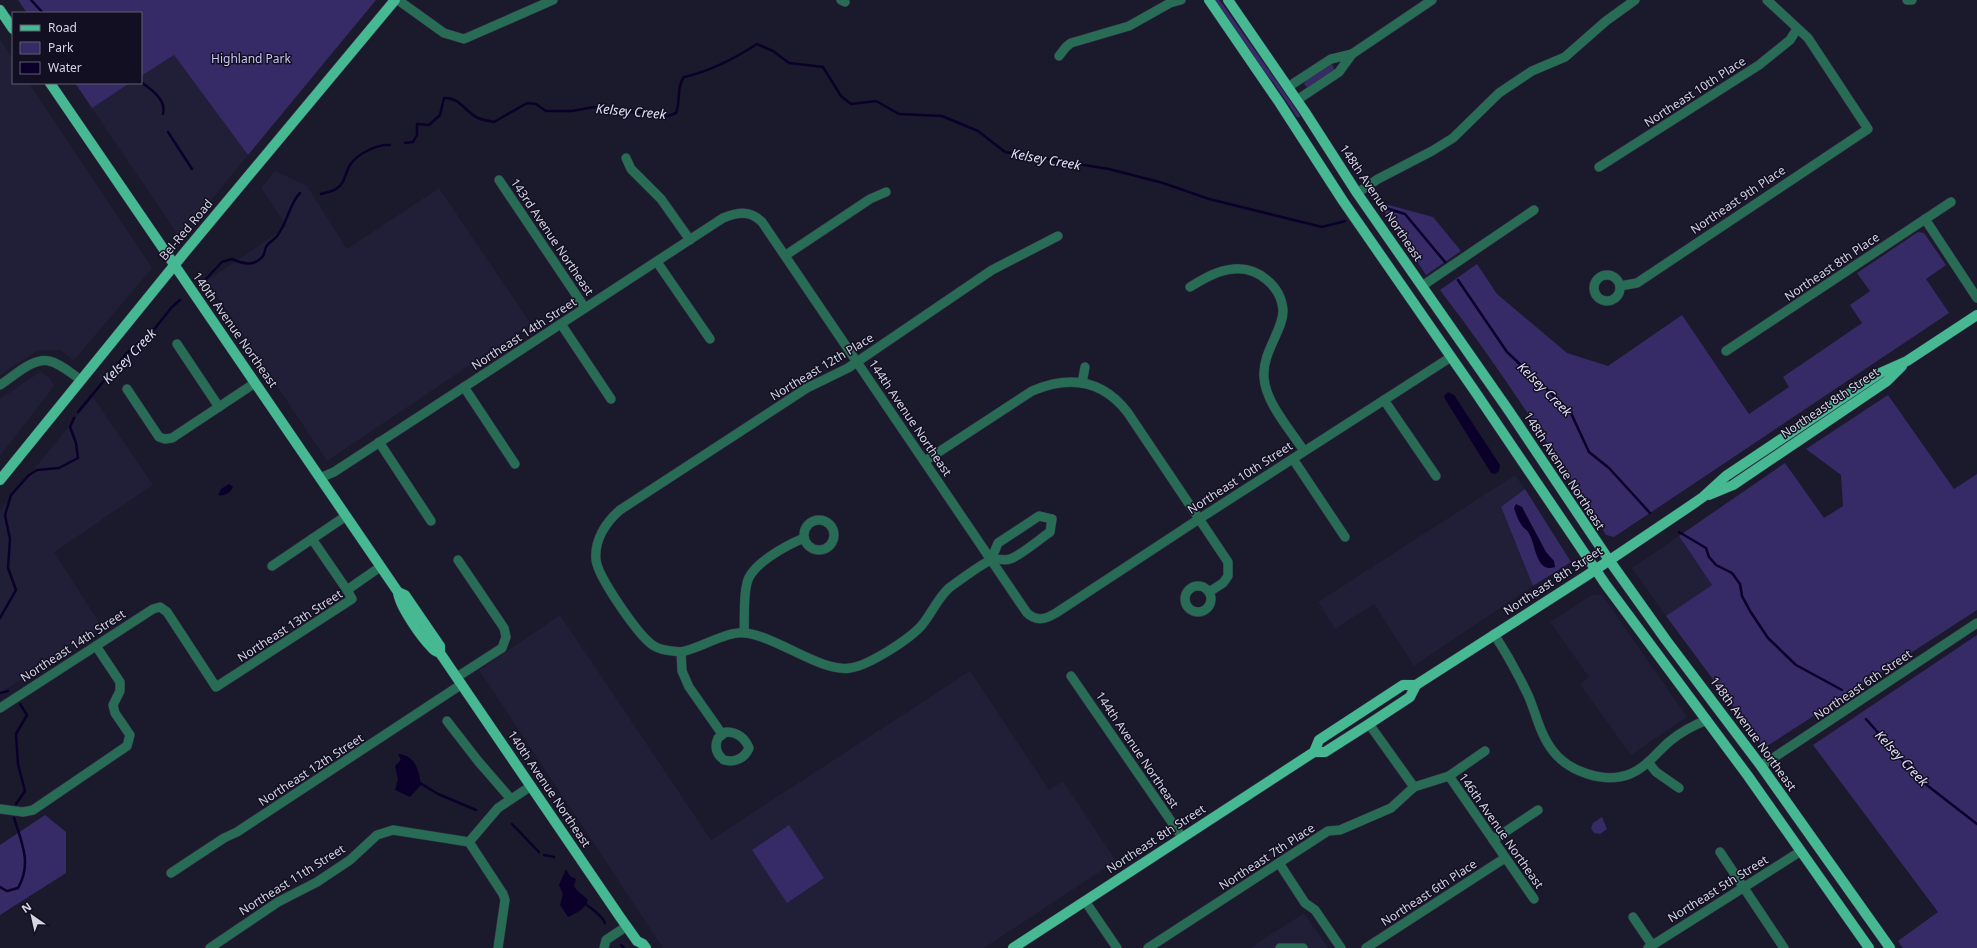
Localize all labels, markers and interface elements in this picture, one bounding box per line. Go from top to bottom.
legend [12,12,142,84]
text: Road [48,19,77,36]
text: Park [48,39,74,56]
park label: Highland Park [211,50,292,67]
street label: Northeast 10th Place [1641,52,1749,131]
text: Water [48,59,82,76]
water label: Kelsey Creek [595,99,667,123]
street label: 148th Avenue Northeast [1336,141,1427,265]
water label: Kelsey Creek [1010,144,1083,174]
street label: Northeast 9th Place [1687,161,1789,238]
street label: 143rd Avenue Northeast [507,175,598,299]
street label: Bel-Red Road [155,195,216,264]
street label: Northeast 8th Place [1781,228,1883,305]
street label: 140th Avenue Northeast [189,269,282,391]
street label: Northeast 14th Street [468,293,580,374]
water label: Kelsey Creek [98,324,160,388]
street label: Northeast 12th Place [767,329,877,404]
street label: 144th Avenue Northeast [865,356,956,480]
water label: Kelsey Creek [1514,358,1577,421]
street label: Northeast 8th Street [1777,363,1883,442]
street label: 148th Avenue Northeast [1520,408,1609,534]
street label: Northeast 10th Street [1184,437,1296,518]
street label: Northeast 8th Street [1500,542,1606,619]
street label: Northeast 13th Street [234,585,346,666]
street label: Northeast 14th Street [17,605,129,686]
street label: Northeast 6th Street [1810,645,1916,724]
street label: 148th Avenue Northeast [1706,673,1801,795]
street label: 144th Avenue Northeast [1092,688,1183,812]
water label: Kelsey Creek [1871,726,1933,790]
street label: 140th Avenue Northeast [504,727,595,851]
street label: Northeast 12th Street [255,729,367,810]
street label: 146th Avenue Northeast [1455,770,1548,892]
street label: Northeast 8th Street [1103,800,1209,877]
street label: Northeast 7th Place [1215,819,1318,894]
street label: Northeast 11th Street [236,840,348,919]
street label: Northeast 5th Street [1664,851,1772,926]
street label: Northeast 6th Place [1377,855,1480,930]
north arrow [12,896,52,936]
text: N [18,899,34,916]

